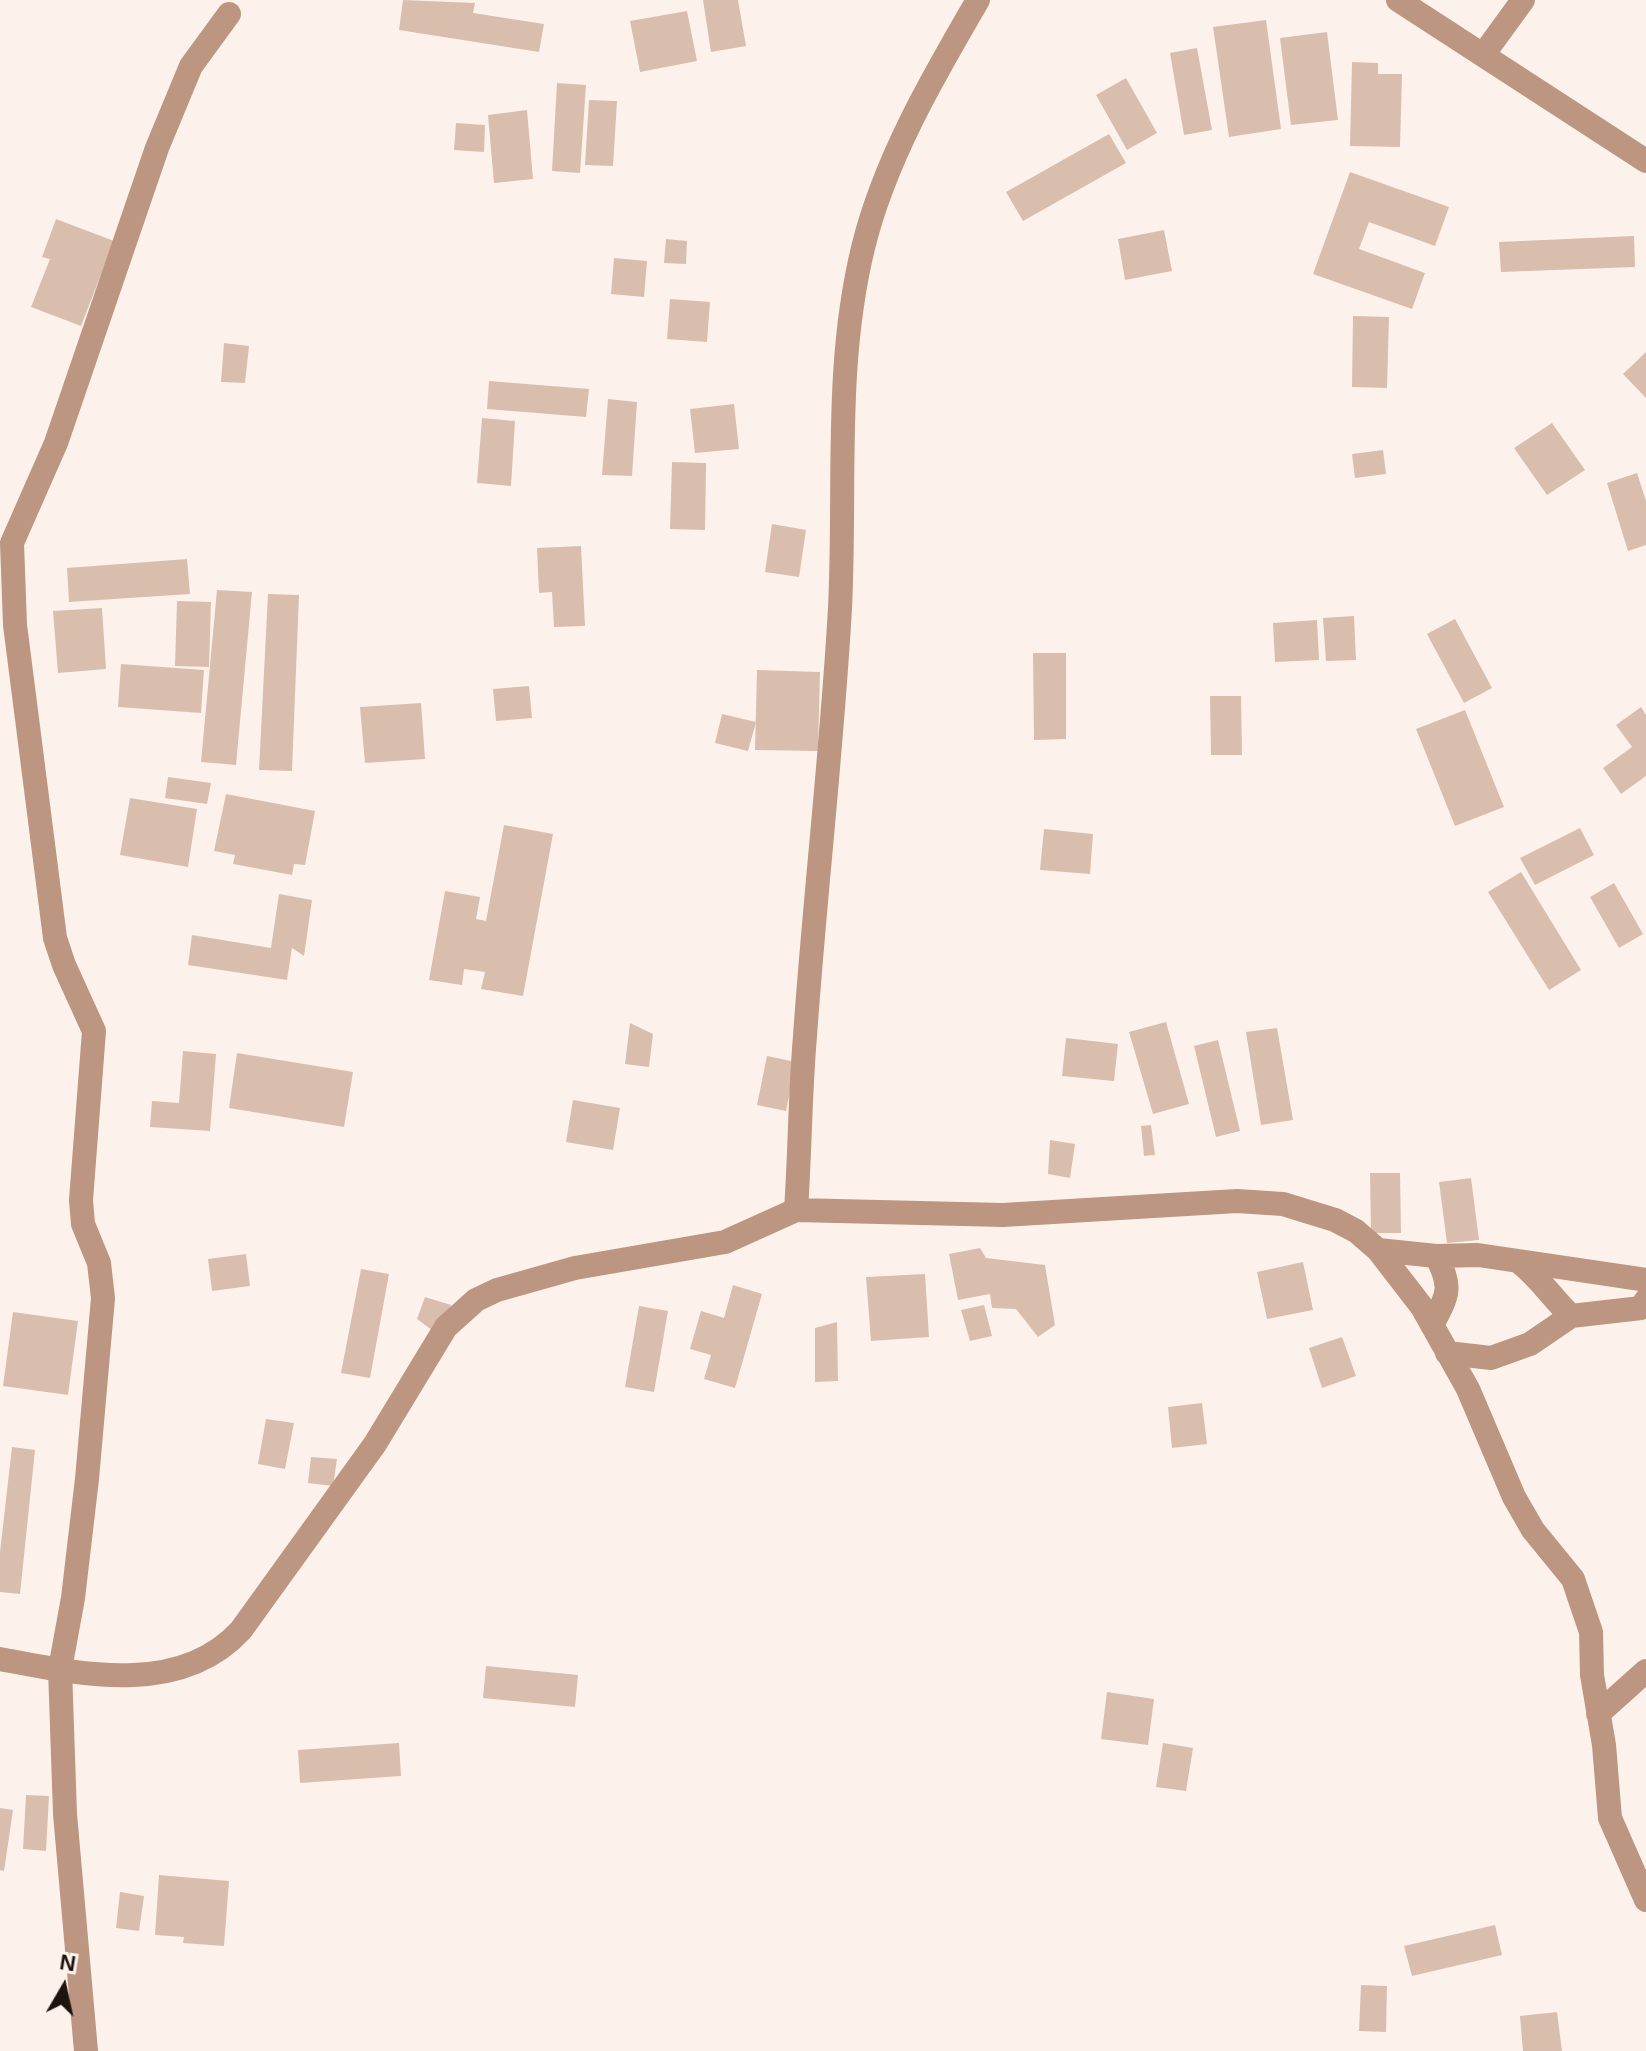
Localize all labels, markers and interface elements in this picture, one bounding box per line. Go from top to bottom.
north arrow [24,1947,104,2027]
text: N [58,1949,78,1976]

